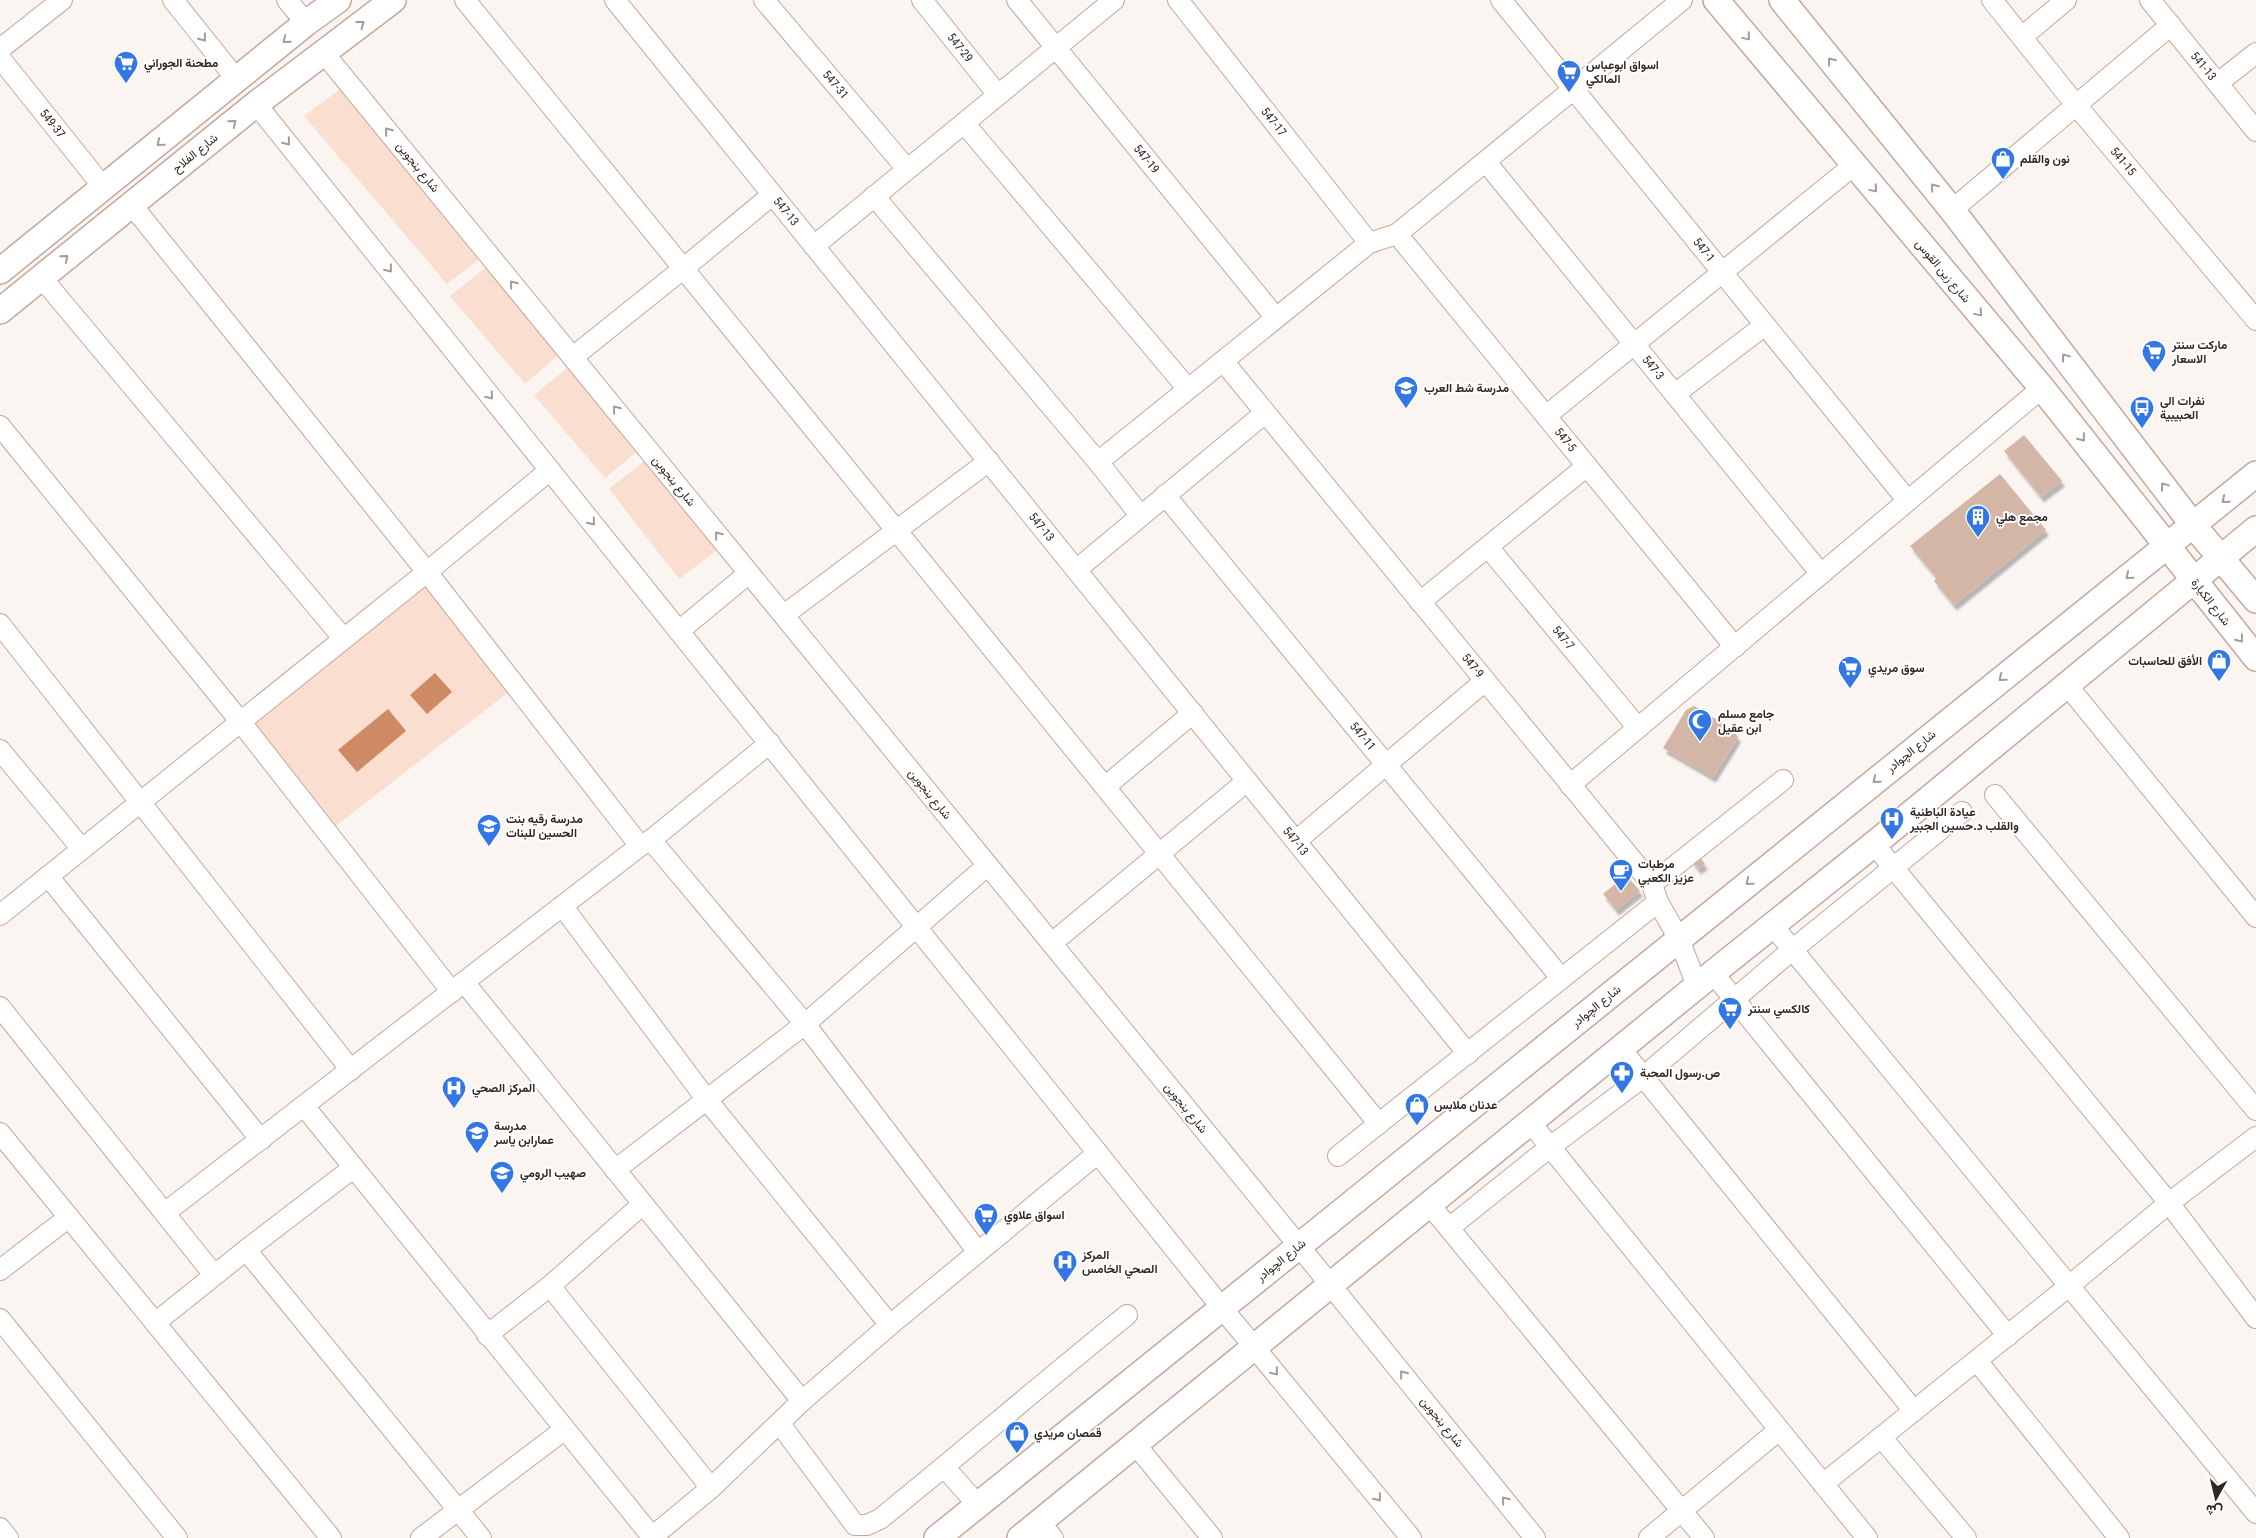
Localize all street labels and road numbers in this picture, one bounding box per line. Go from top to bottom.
street label: 547-29 [944,31,976,65]
street label: 541-13 [2188,49,2219,83]
street label: 547-31 [820,68,852,102]
street label: 547-17 [1258,105,1289,139]
street label: 549-37 [37,106,68,141]
street label: شارع الفلاح [169,130,222,177]
street label: شارع بنجوين [392,139,443,196]
street label: 547-19 [1131,142,1162,176]
street label: 541-15 [2107,144,2139,178]
street label: 547-13 [770,194,802,229]
street label: 547-1 [1690,235,1718,265]
street label: شارع زين القوس [1911,237,1974,307]
street label: 547-3 [1639,353,1667,382]
street label: 547-5 [1552,425,1579,455]
street label: شارع بنجوين [648,453,699,510]
street label: 547-13 [1026,510,1057,544]
street label: شارع الكيارة [2187,576,2234,629]
street label: 547-7 [1549,623,1577,653]
street label: 547-9 [1459,651,1487,680]
street label: 547-11 [1347,719,1379,753]
street label: شارع الچوادر [1883,727,1940,777]
street label: شارع بنجوين [904,766,955,823]
street label: 547-13 [1280,824,1311,858]
street label: شارع الچوادر [1568,982,1625,1032]
street label: شارع بنجوين [1160,1080,1211,1137]
street label: شارع الچوادر [1253,1236,1310,1286]
street label: شارع بنجوين [1416,1394,1467,1451]

